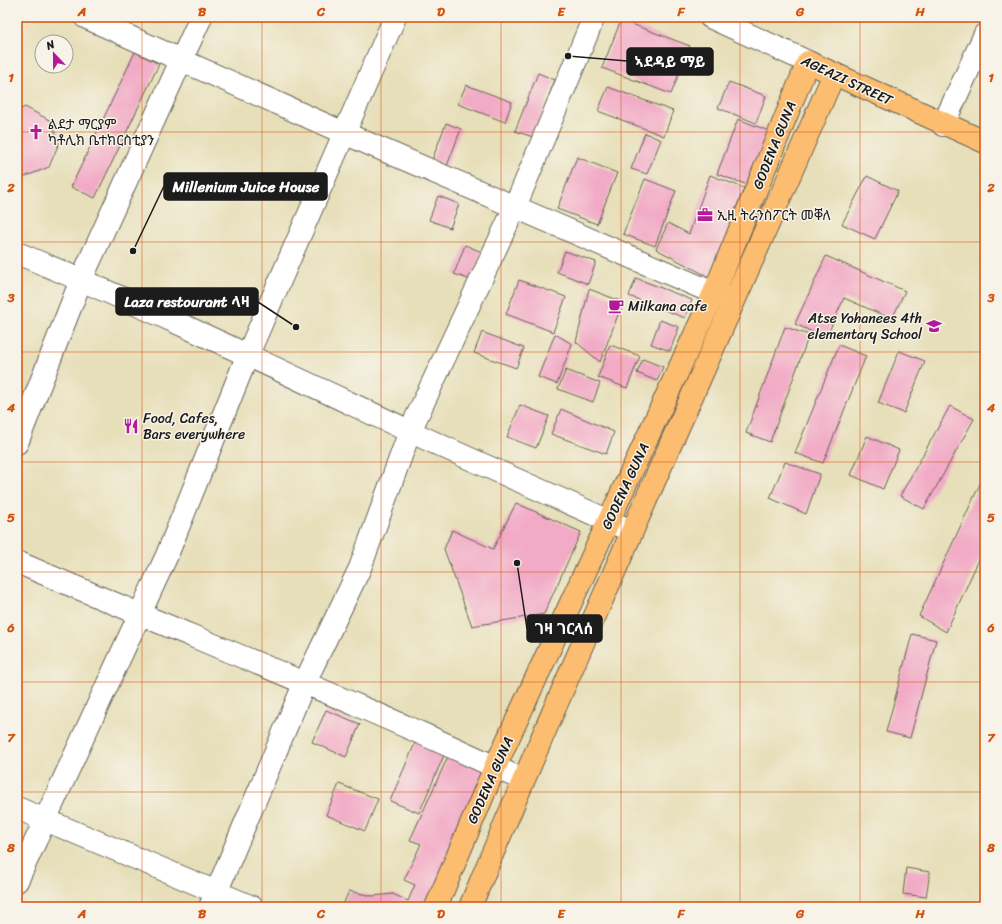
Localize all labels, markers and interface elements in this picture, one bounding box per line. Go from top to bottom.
text: A [77,0,86,23]
text: B [198,0,207,23]
text: C [316,0,326,23]
text: D [437,0,445,23]
text: E [557,0,566,23]
text: F [676,0,685,23]
text: G [795,0,805,23]
text: H [914,0,925,23]
north arrow [34,34,74,74]
text: N [42,35,58,56]
callout: ኣደዳይ ማይ [627,48,713,75]
street label: AGEAZI STREET [796,48,898,113]
text: ኣደዳይ ማይ [635,49,705,75]
text: 1 [8,66,14,89]
text: 1 [988,66,994,89]
street label: GODENA GUNA [745,97,804,193]
place label: ልደታ ማርያም ካቶሊክ ቤተክርስቲያን [48,112,154,153]
church icon: ልደታ ማርያም ካቶሊክ ቤተክርስቲያን [27,123,45,141]
callout: Millenium Juice House [164,173,327,200]
text: Millenium Juice House [172,174,320,200]
text: 2 [6,176,15,199]
text: 2 [986,176,995,199]
place label: ኢዚ ትራንስፖርት መቐለ [717,203,831,228]
office icon: ኢዚ ትራንስፖርት መቐለ [696,206,714,224]
text: 3 [6,286,15,309]
text: 3 [986,286,995,309]
callout: Laza restourant ላዛ [116,288,258,315]
text: Laza restourant ላዛ [124,289,250,315]
place label: Milkana cafe [628,294,707,319]
cafe icon: Milkana cafe [607,297,625,315]
place label: Atse Yohanees 4th elementary School [807,306,923,347]
school or university icon: Atse Yohanees 4th elementary School [925,317,943,335]
text: 4 [6,396,16,419]
text: 4 [986,396,996,419]
place label: Food, Cafes, Bars everywhere [143,406,245,447]
restaurant icon: Food, Cafes, Bars everywhere [122,417,140,435]
street label: GODENA GUNA [594,439,657,534]
text: 5 [7,506,15,529]
text: 5 [987,506,995,529]
callout: ገዛ ገርላሰ [527,615,602,642]
text: 6 [6,616,15,639]
text: ገዛ ገርላሰ [535,616,593,642]
text: 6 [986,616,995,639]
text: 7 [7,726,16,749]
text: 7 [987,726,996,749]
street label: GODENA GUNA [460,732,521,828]
text: 8 [6,836,15,859]
text: 8 [986,836,995,859]
text: A [77,902,86,924]
text: B [198,902,207,924]
text: C [316,902,326,924]
text: D [437,902,445,924]
text: E [557,902,566,924]
text: F [676,902,685,924]
text: G [795,902,805,924]
text: H [914,902,925,924]

